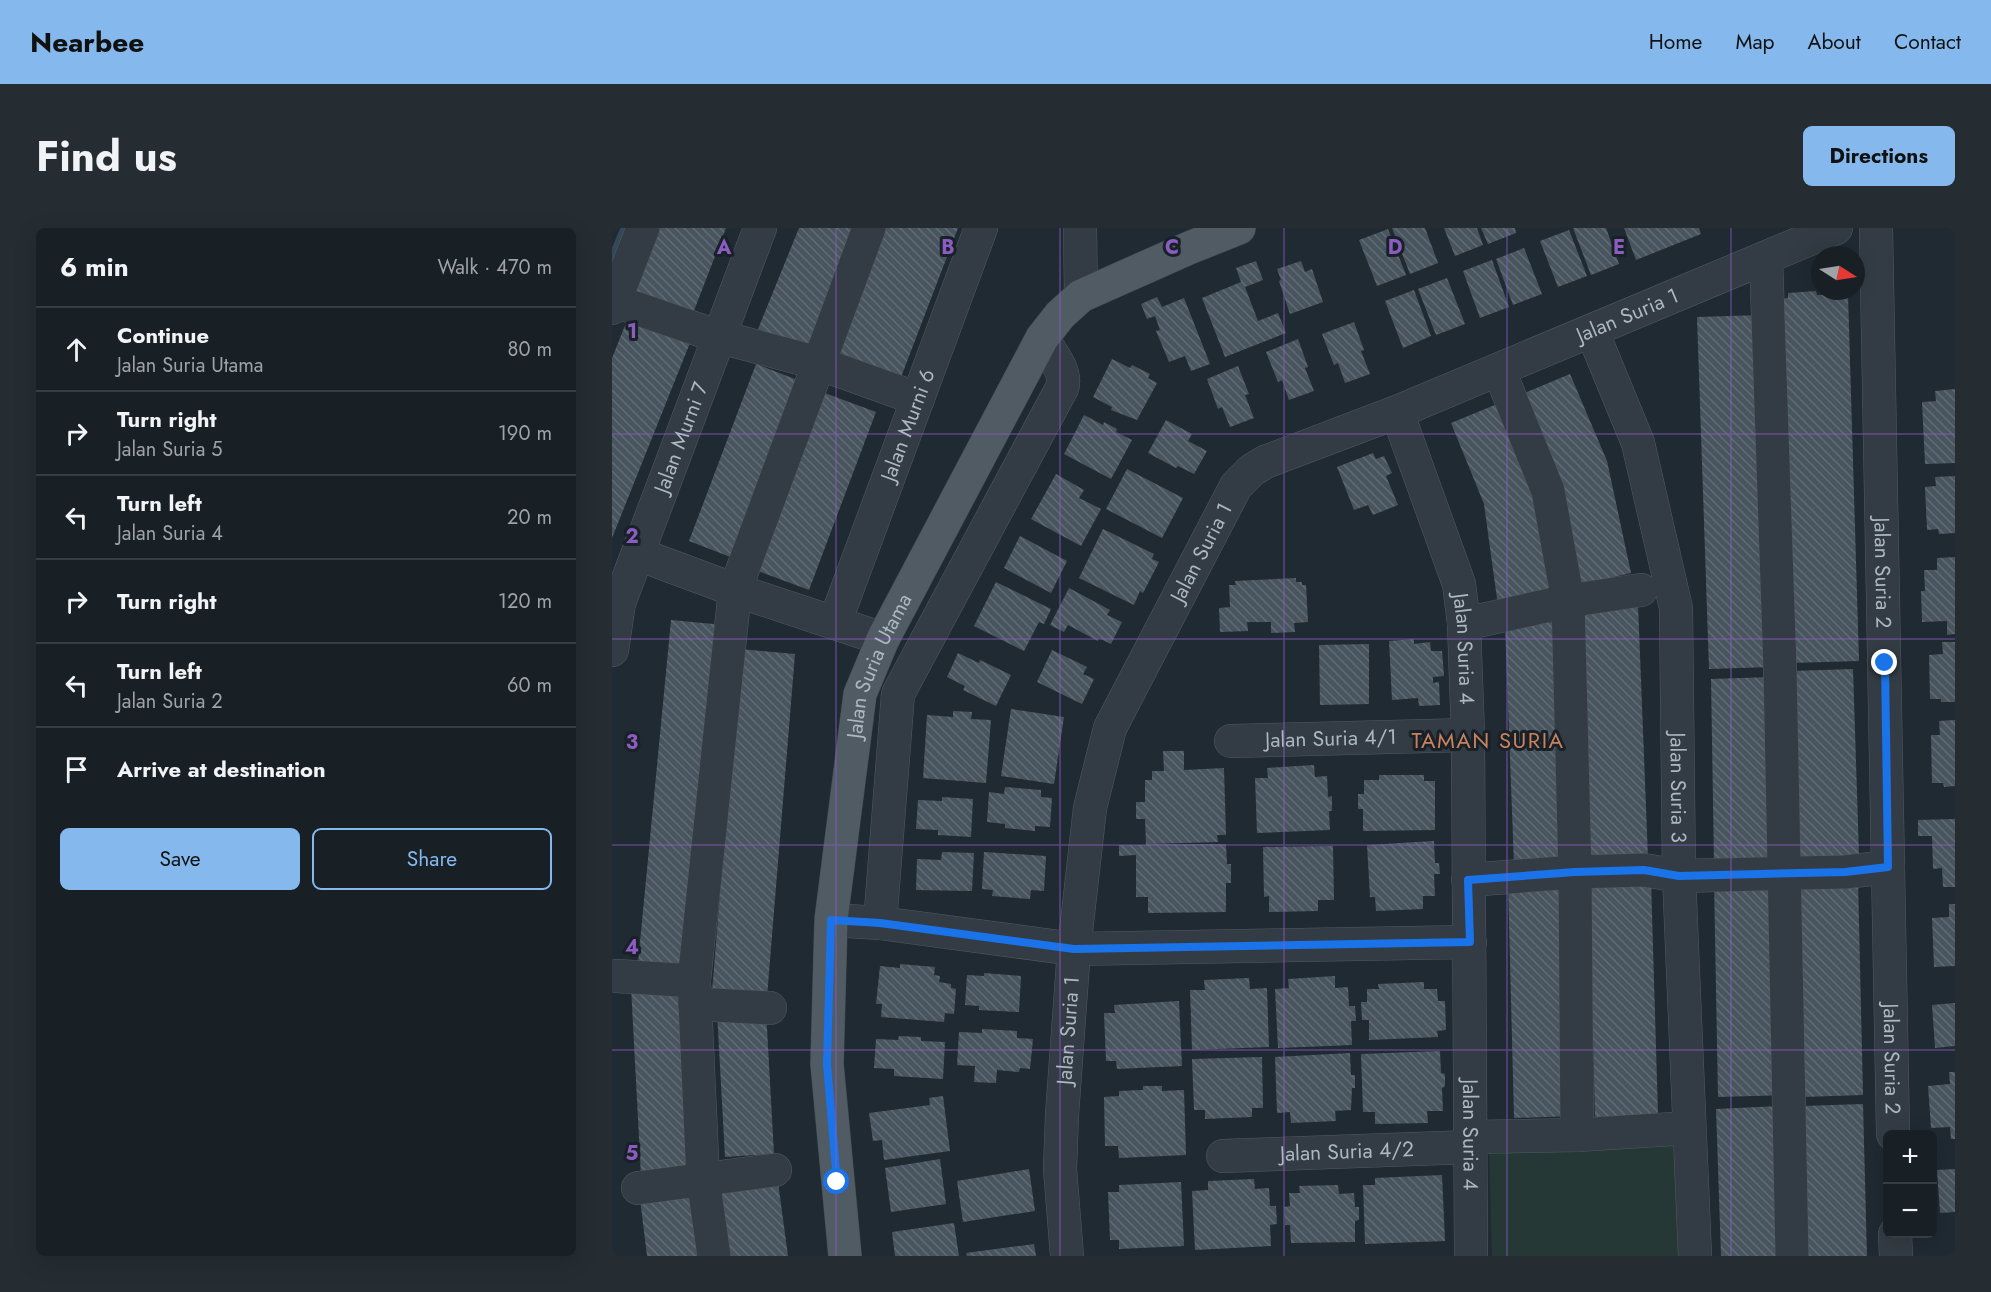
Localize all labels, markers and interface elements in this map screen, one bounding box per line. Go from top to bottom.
text: Nearbee [30,22,144,63]
text: Home [1649,27,1702,57]
text: Map [1735,27,1775,57]
text: About [1808,27,1861,57]
text: Contact [1894,27,1961,57]
text: Find us [36,126,177,187]
button: Directions [1803,126,1955,186]
text: A [716,233,732,262]
text: B [941,233,955,262]
text: C [1165,233,1179,262]
text: D [1388,233,1402,262]
text: E [1613,233,1625,262]
north arrow [1811,246,1865,300]
text: 6 min [60,248,129,286]
text: Walk · 470 m [437,253,552,282]
street label: Jalan Suria 1 [1569,281,1683,351]
text: 1 [627,317,637,346]
text: Continue [117,319,209,351]
icon: ahead [60,333,93,366]
text: 80 m [507,335,552,364]
text: Jalan Suria Utama [117,351,263,380]
street label: Jalan Murni 6 [872,365,942,488]
street label: Jalan Murni 7 [646,378,716,500]
text: Turn right [117,403,217,435]
icon: right [60,417,93,450]
text: 190 m [498,419,552,448]
text: Jalan Suria 5 [117,435,223,464]
text: Turn left [117,487,202,519]
street label: Jalan Suria 1 [1162,497,1240,610]
icon: left [60,501,93,534]
text: 20 m [507,503,552,532]
street label: Jalan Suria 2 [1866,514,1899,629]
text: Jalan Suria 4 [117,519,223,548]
text: 2 [625,522,639,551]
icon: right [60,585,93,618]
text: Turn right [117,585,217,617]
text: 120 m [498,587,552,616]
street label: Jalan Suria Utama [839,588,919,743]
street label: Jalan Suria 4 [1445,589,1482,705]
route end [1871,649,1897,675]
text: Turn left [117,655,202,687]
icon: left [60,669,93,702]
text: 60 m [507,671,552,700]
text: Jalan Suria 2 [117,687,223,716]
street label: Jalan Suria 4/1 [1262,722,1397,755]
district label: TAMAN SURIA [1411,724,1565,756]
text: 3 [626,728,638,757]
street label: Jalan Suria 3 [1662,729,1694,843]
icon: arrive [60,753,93,786]
text: Arrive at destination [117,753,326,785]
button: Save [60,828,300,890]
button: Share [312,828,552,890]
text: 4 [625,933,639,962]
street label: Jalan Suria 1 [1049,975,1087,1089]
street label: Jalan Suria 2 [1875,1000,1908,1115]
street label: Jalan Suria 4 [1455,1076,1486,1191]
map controls [1883,1130,1937,1238]
button: + [1883,1130,1937,1184]
street label: Jalan Suria 4/2 [1276,1134,1414,1169]
text: 5 [626,1139,639,1168]
route start [823,1168,849,1194]
button: − [1883,1184,1937,1238]

